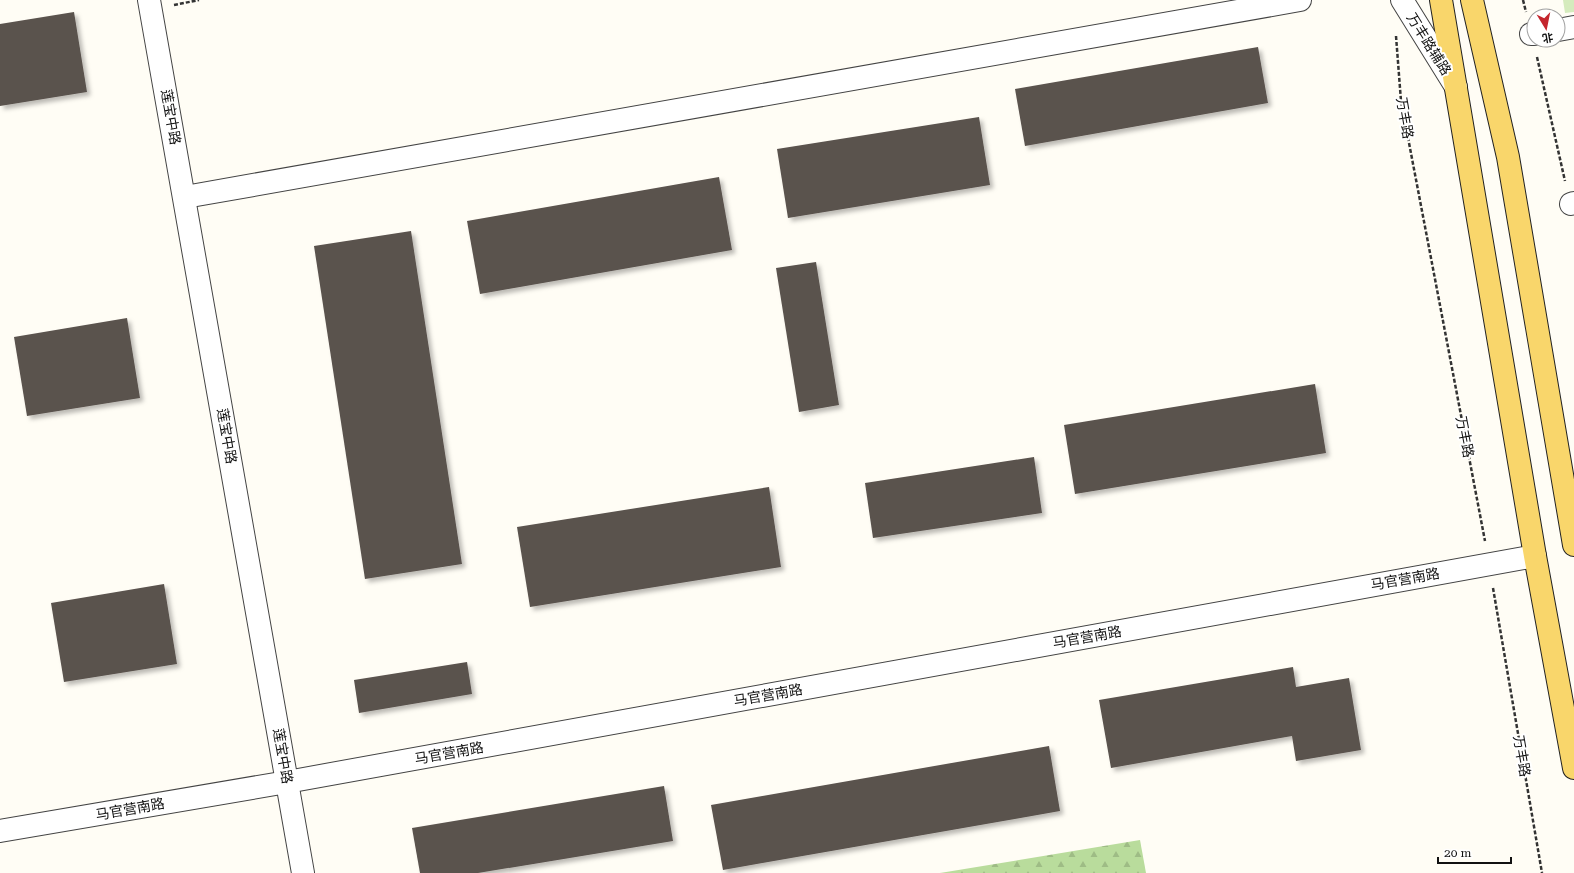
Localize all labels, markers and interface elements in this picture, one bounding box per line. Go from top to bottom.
north arrow [1526,8,1566,48]
street label: 万丰路辅路 [1404,10,1454,78]
text: 北 [1541,30,1554,45]
street label: 莲宝中路 [158,88,184,146]
street label: 万丰路 [1393,96,1417,140]
street label: 莲宝中路 [214,407,240,465]
street label: 万丰路 [1453,415,1477,459]
street label: 马官营南路 [1369,565,1441,593]
street label: 马官营南路 [1051,623,1123,651]
street label: 马官营南路 [732,681,804,709]
street label: 莲宝中路 [270,727,296,785]
street label: 万丰路 [1510,734,1534,778]
street label: 马官营南路 [413,739,485,767]
street label: 马官营南路 [94,795,166,823]
scale bar [1438,839,1511,865]
text: 20 m [1444,846,1471,860]

